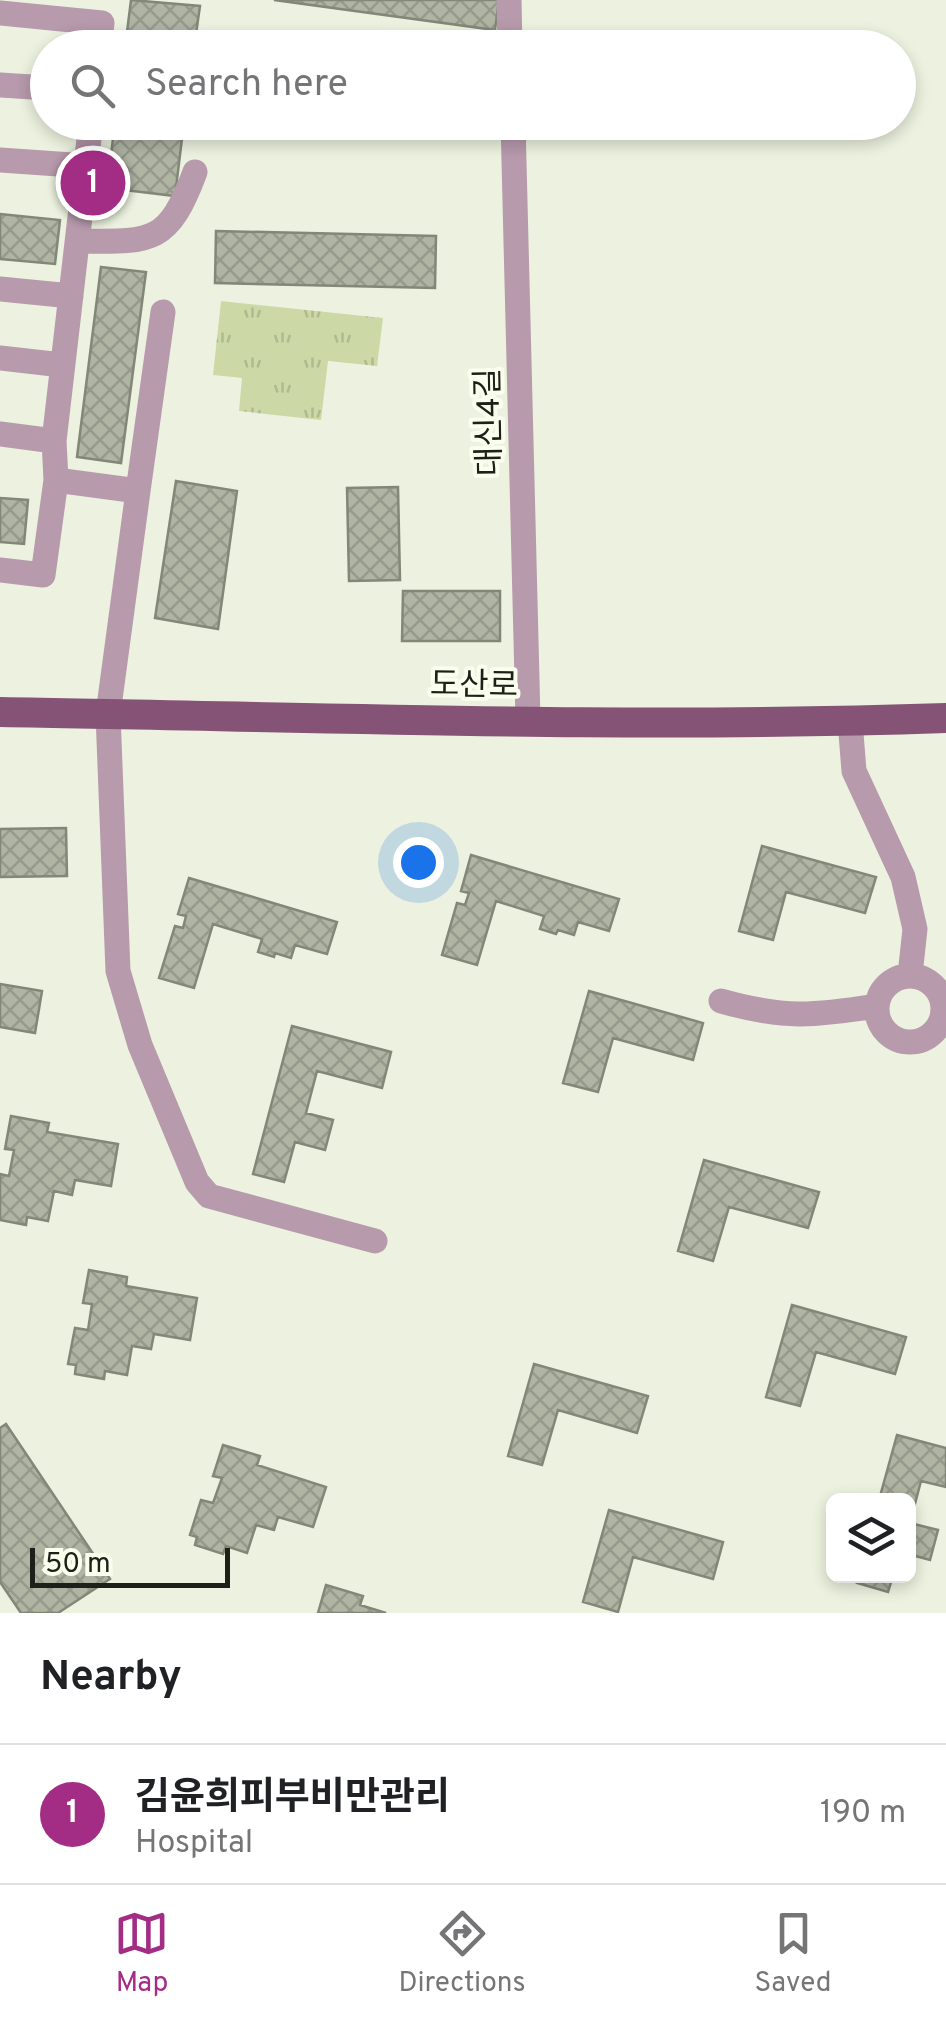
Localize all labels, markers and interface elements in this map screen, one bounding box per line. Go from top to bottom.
search box [30,30,916,140]
icon: search [65,58,120,113]
text: Search here [145,61,348,110]
pin: 1 [61,146,126,220]
street label: 대신4길 [470,368,512,476]
street label: 도산로 [429,666,518,708]
your location [393,837,444,888]
map controls [826,1493,916,1583]
button: layers [826,1493,916,1583]
scale bar [30,1543,230,1588]
text: 50 m [45,1547,111,1583]
text: Nearby [40,1652,182,1705]
text: 김윤희피부비만관리 [135,1775,450,1824]
text: 1 [66,1794,79,1834]
text: 190 m [820,1794,906,1834]
text: Hospital [135,1824,253,1864]
tab: Map [114,1906,169,2002]
tab: Directions [398,1906,526,2002]
tab: Saved [755,1906,832,2002]

